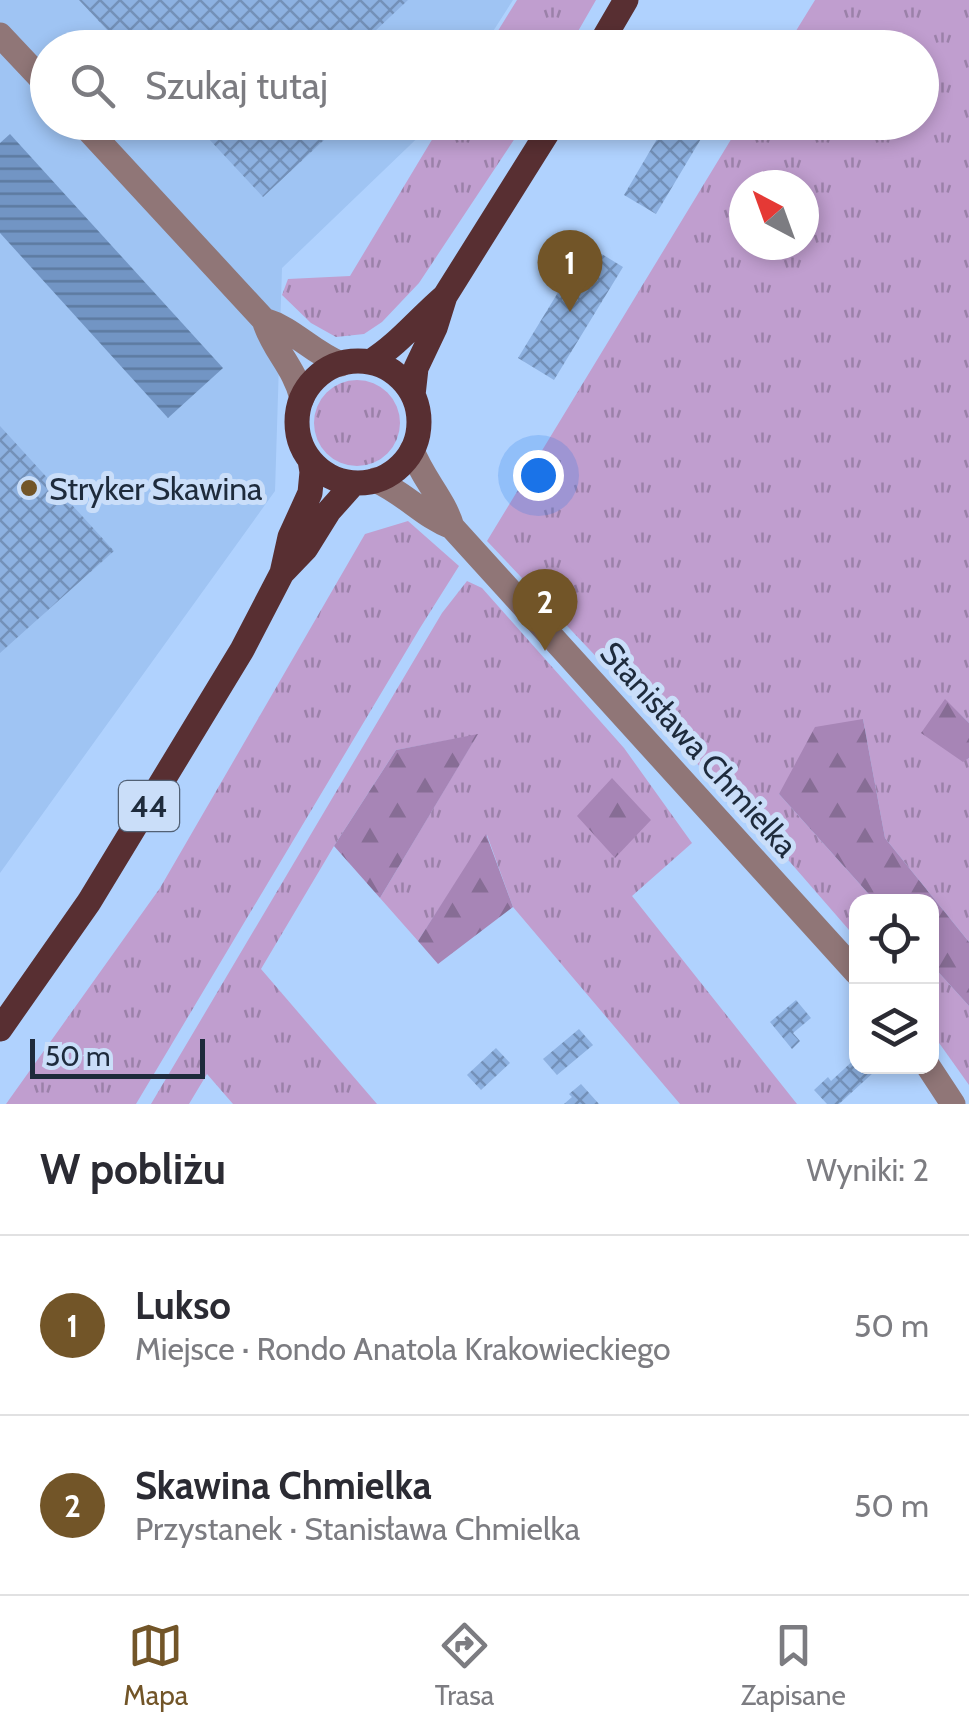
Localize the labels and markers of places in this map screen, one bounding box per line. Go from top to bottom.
pin: 1 [538,230,602,312]
place label: Stryker Skawina [49,469,263,508]
marker: Stryker Skawina [18,477,40,499]
pin: 2 [512,568,578,651]

